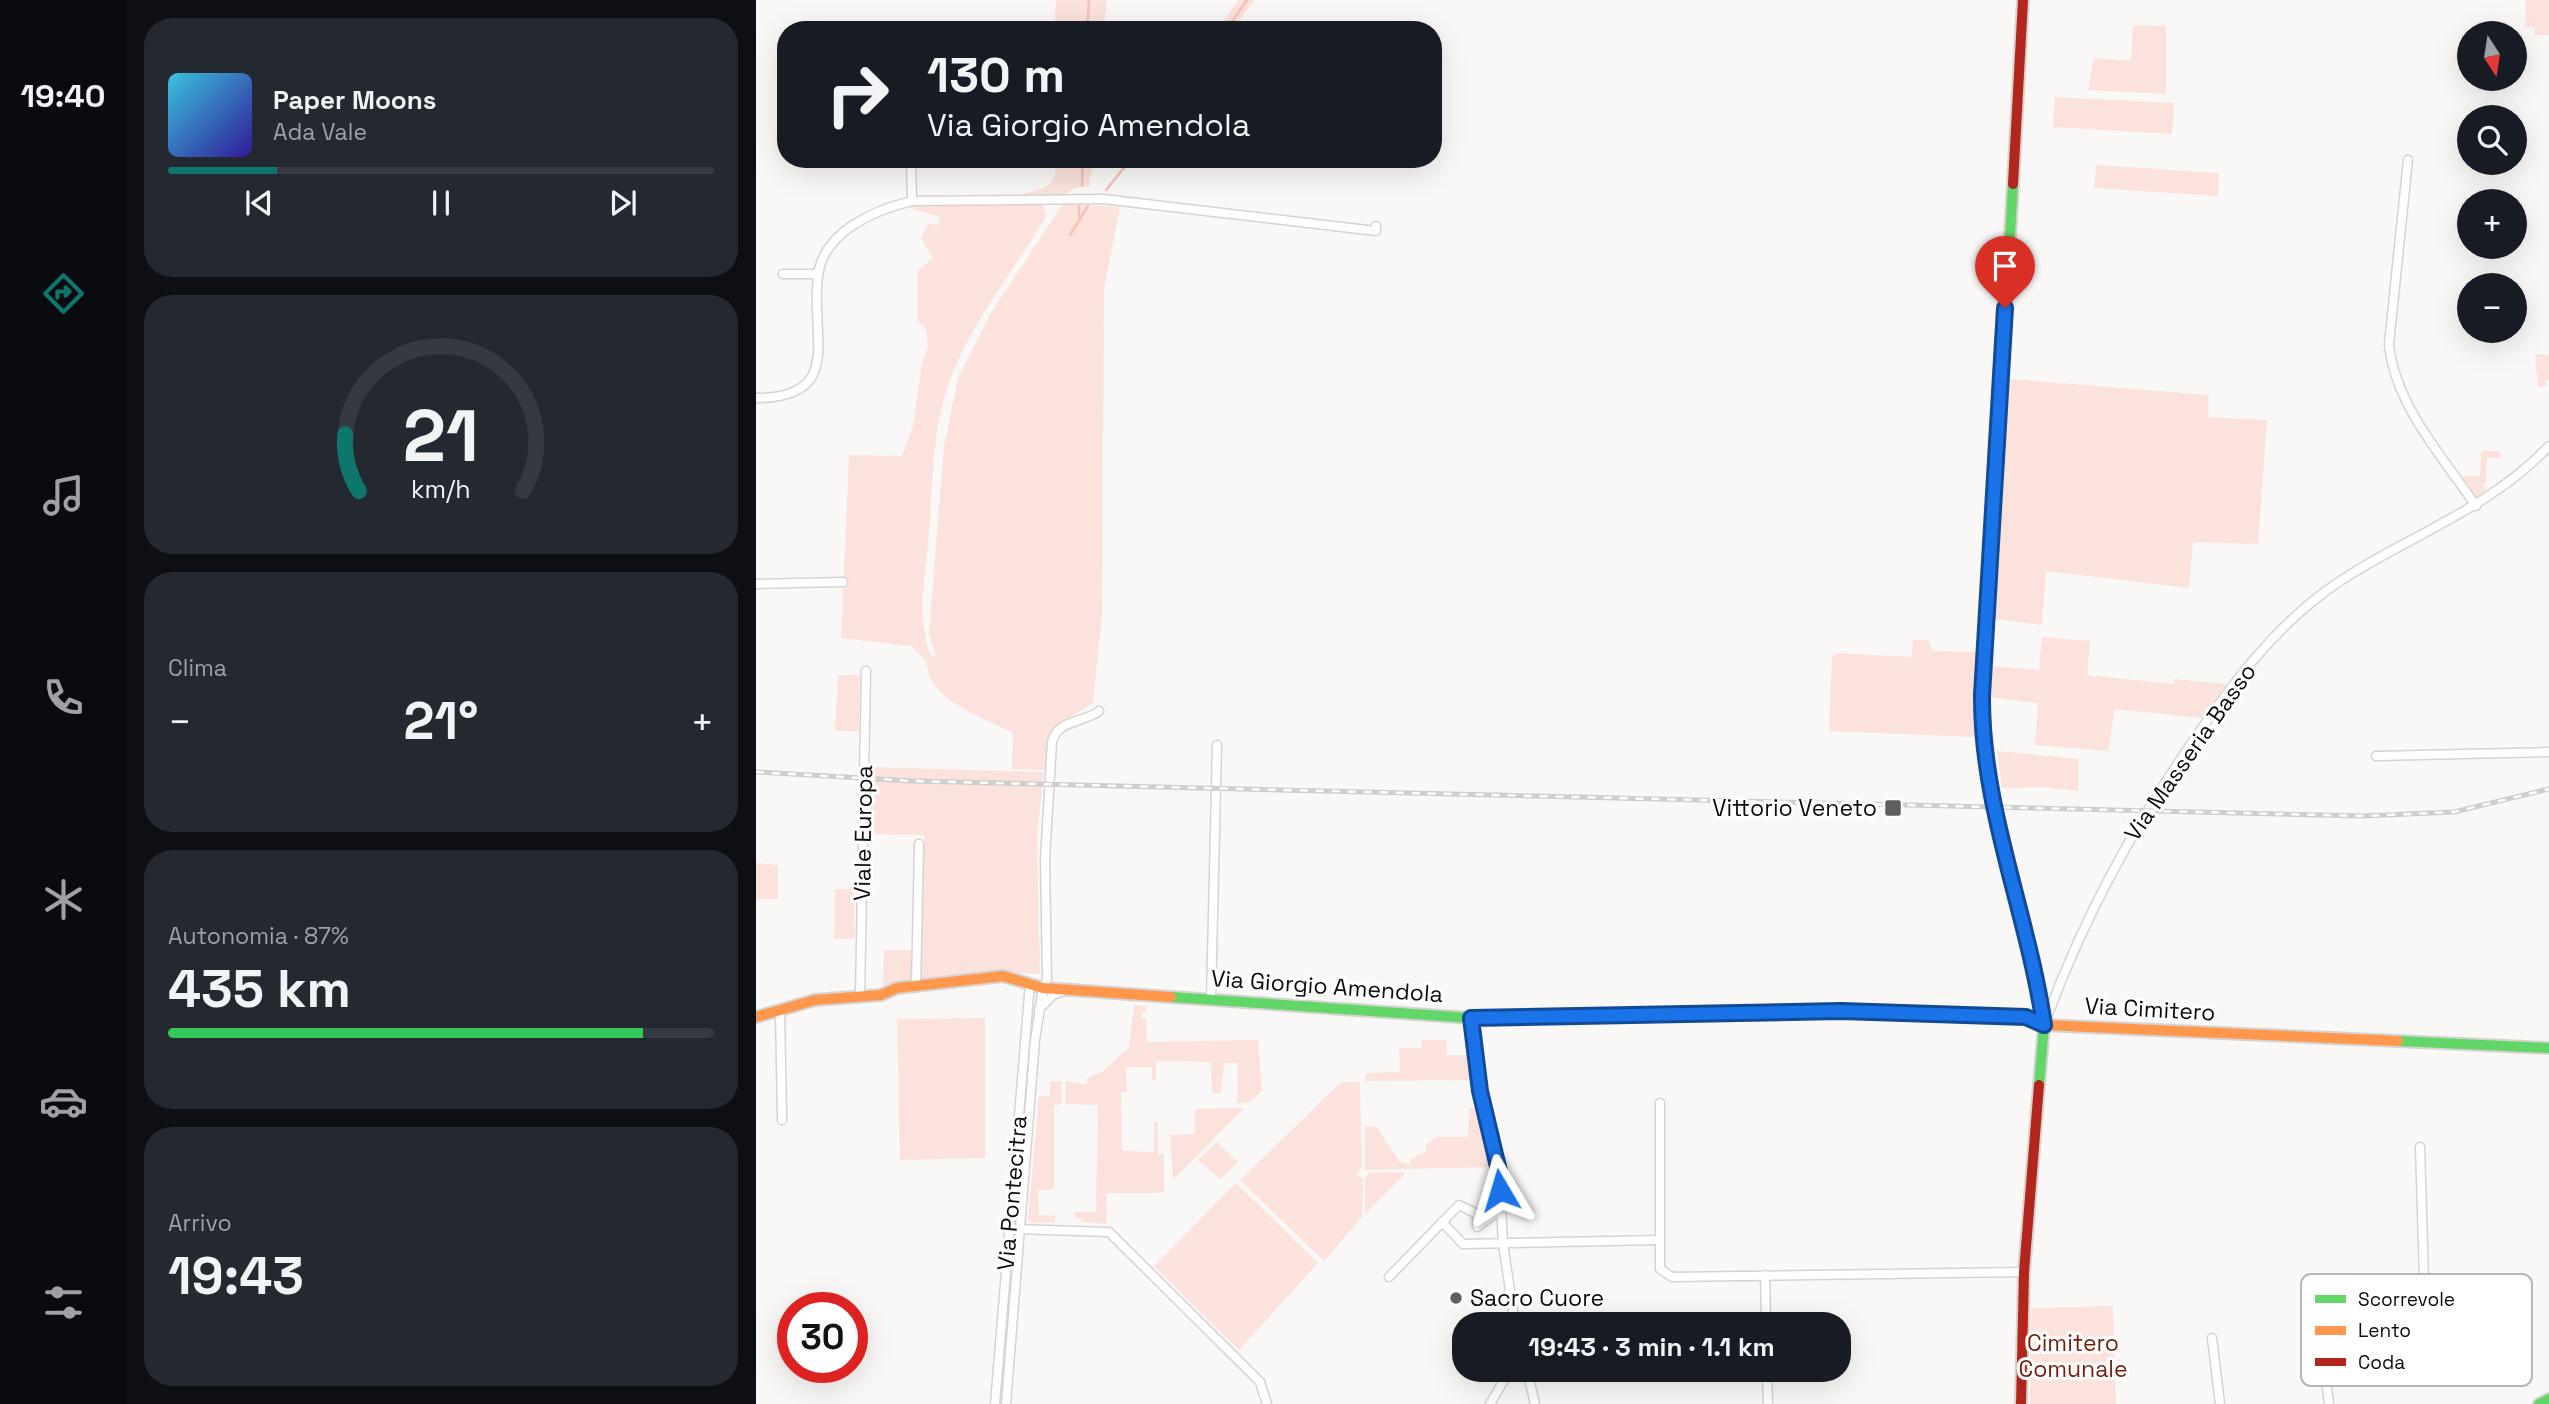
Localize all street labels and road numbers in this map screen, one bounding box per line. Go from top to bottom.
street label: Via Masseria Basso [2117,657,2263,847]
street label: Viale Europa [847,765,879,901]
street label: Via Giorgio Amendola [1210,963,1444,1009]
street label: Via Cimitero [2084,991,2216,1027]
street label: Via Pontecitra [990,1114,1034,1272]

